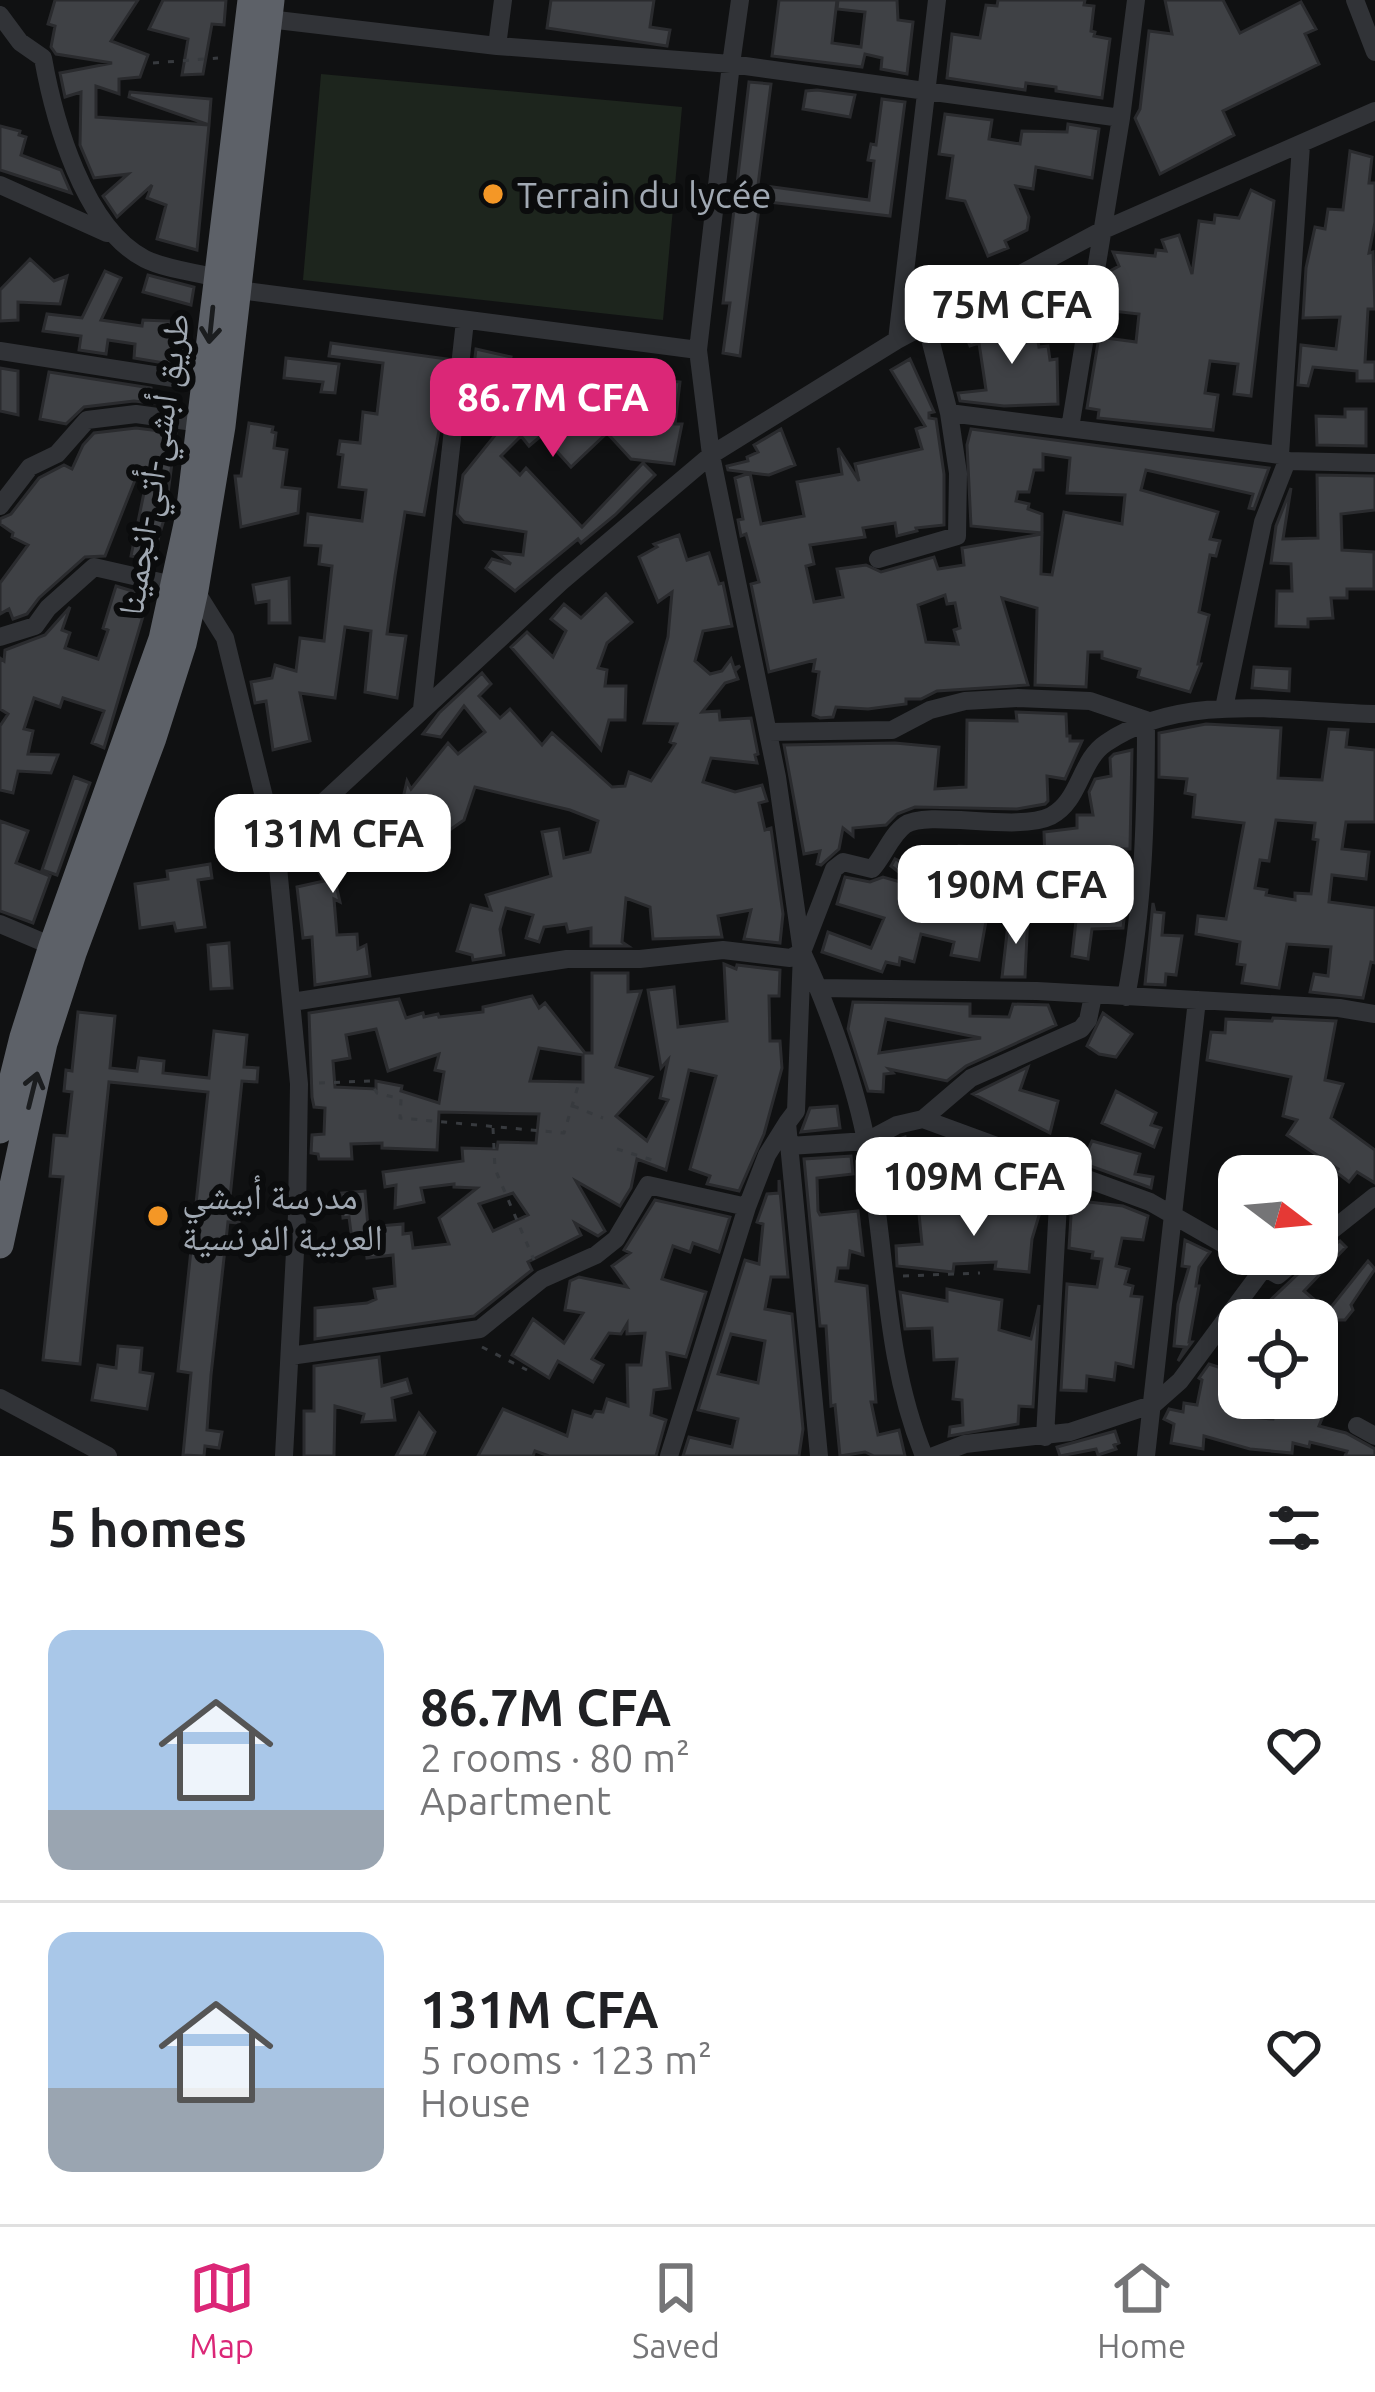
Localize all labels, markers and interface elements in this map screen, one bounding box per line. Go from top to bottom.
place label: Terrain du lycée [517,174,771,215]
marker: Terrain du lycée [480,181,506,207]
pin: 75M CFA [901,265,1123,367]
text: 75M CFA [932,282,1092,325]
one-way arrow [200,304,222,343]
street label: طريق أبشي-أتي-انجمينا [109,310,206,619]
pin: 86.7M CFA [416,358,690,460]
text: 86.7M CFA [457,375,649,418]
pin: 131M CFA [209,794,457,896]
text: 131M CFA [242,811,424,854]
pin: 190M CFA [892,845,1140,947]
text: 190M CFA [925,862,1107,905]
one-way arrow [23,1071,45,1109]
pin: 109M CFA [850,1137,1098,1239]
text: 109M CFA [883,1154,1065,1197]
north arrow [1218,1155,1338,1275]
map controls [1218,1155,1338,1419]
place label: مدرسة أبيشي العربية الفرنسية [182,1175,383,1258]
marker: مدرسة أبيشي العربية الفرنسية [145,1203,171,1229]
button: locate [1218,1299,1338,1419]
icon: filters [1261,1495,1327,1561]
text: 5 homes [48,1499,247,1557]
icon: home [144,1678,288,1822]
text: 86.7M CFA [420,1678,671,1736]
icon: heart [1261,1717,1327,1783]
text: 2 rooms · 80 m² [420,1736,690,1779]
text: Apartment [420,1779,611,1822]
icon: home [144,1980,288,2124]
text: 131M CFA [420,1980,659,2038]
icon: heart [1261,2019,1327,2085]
text: 5 rooms · 123 m² [420,2038,712,2081]
text: House [420,2081,531,2124]
tab: Map [189,2255,255,2364]
tab: Saved [632,2255,720,2364]
tab: Home [1097,2255,1186,2364]

